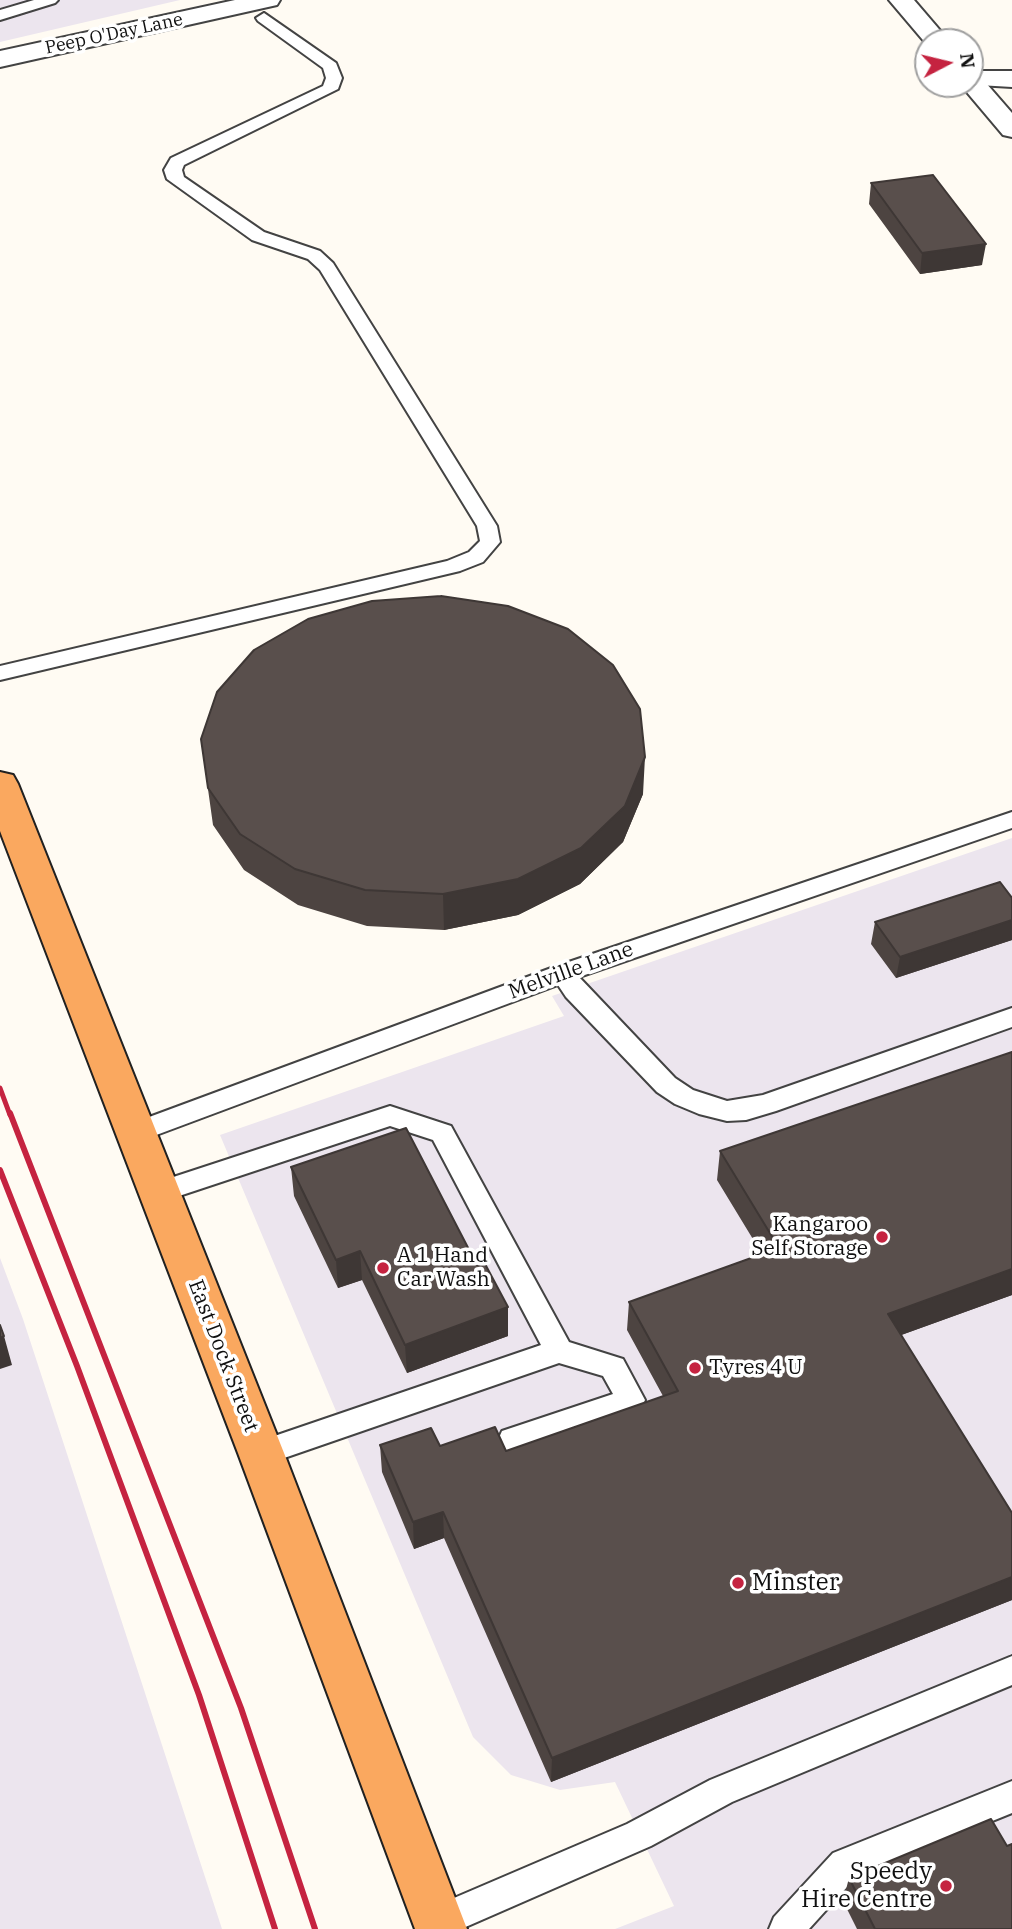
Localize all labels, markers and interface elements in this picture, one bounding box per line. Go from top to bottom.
street label: Peep O'Day Lane [43,9,185,59]
north arrow [914,28,984,98]
text: N [955,52,981,70]
street label: Melville Lane [505,937,637,1005]
place label: Kangaroo Self Storage [751,1212,868,1262]
marker: Kangaroo Self Storage [874,1229,890,1245]
place label: A 1 Hand Car Wash [397,1243,490,1293]
marker: A 1 Hand Car Wash [375,1260,391,1276]
street label: East Dock Street [182,1276,264,1436]
place label: Tyres 4 U [709,1355,803,1381]
marker: Tyres 4 U [687,1360,703,1376]
place label: Minster [752,1569,839,1597]
marker: Minster [730,1575,746,1591]
place label: Speedy Hire Centre [801,1858,932,1914]
marker: Speedy Hire Centre [938,1878,954,1894]

